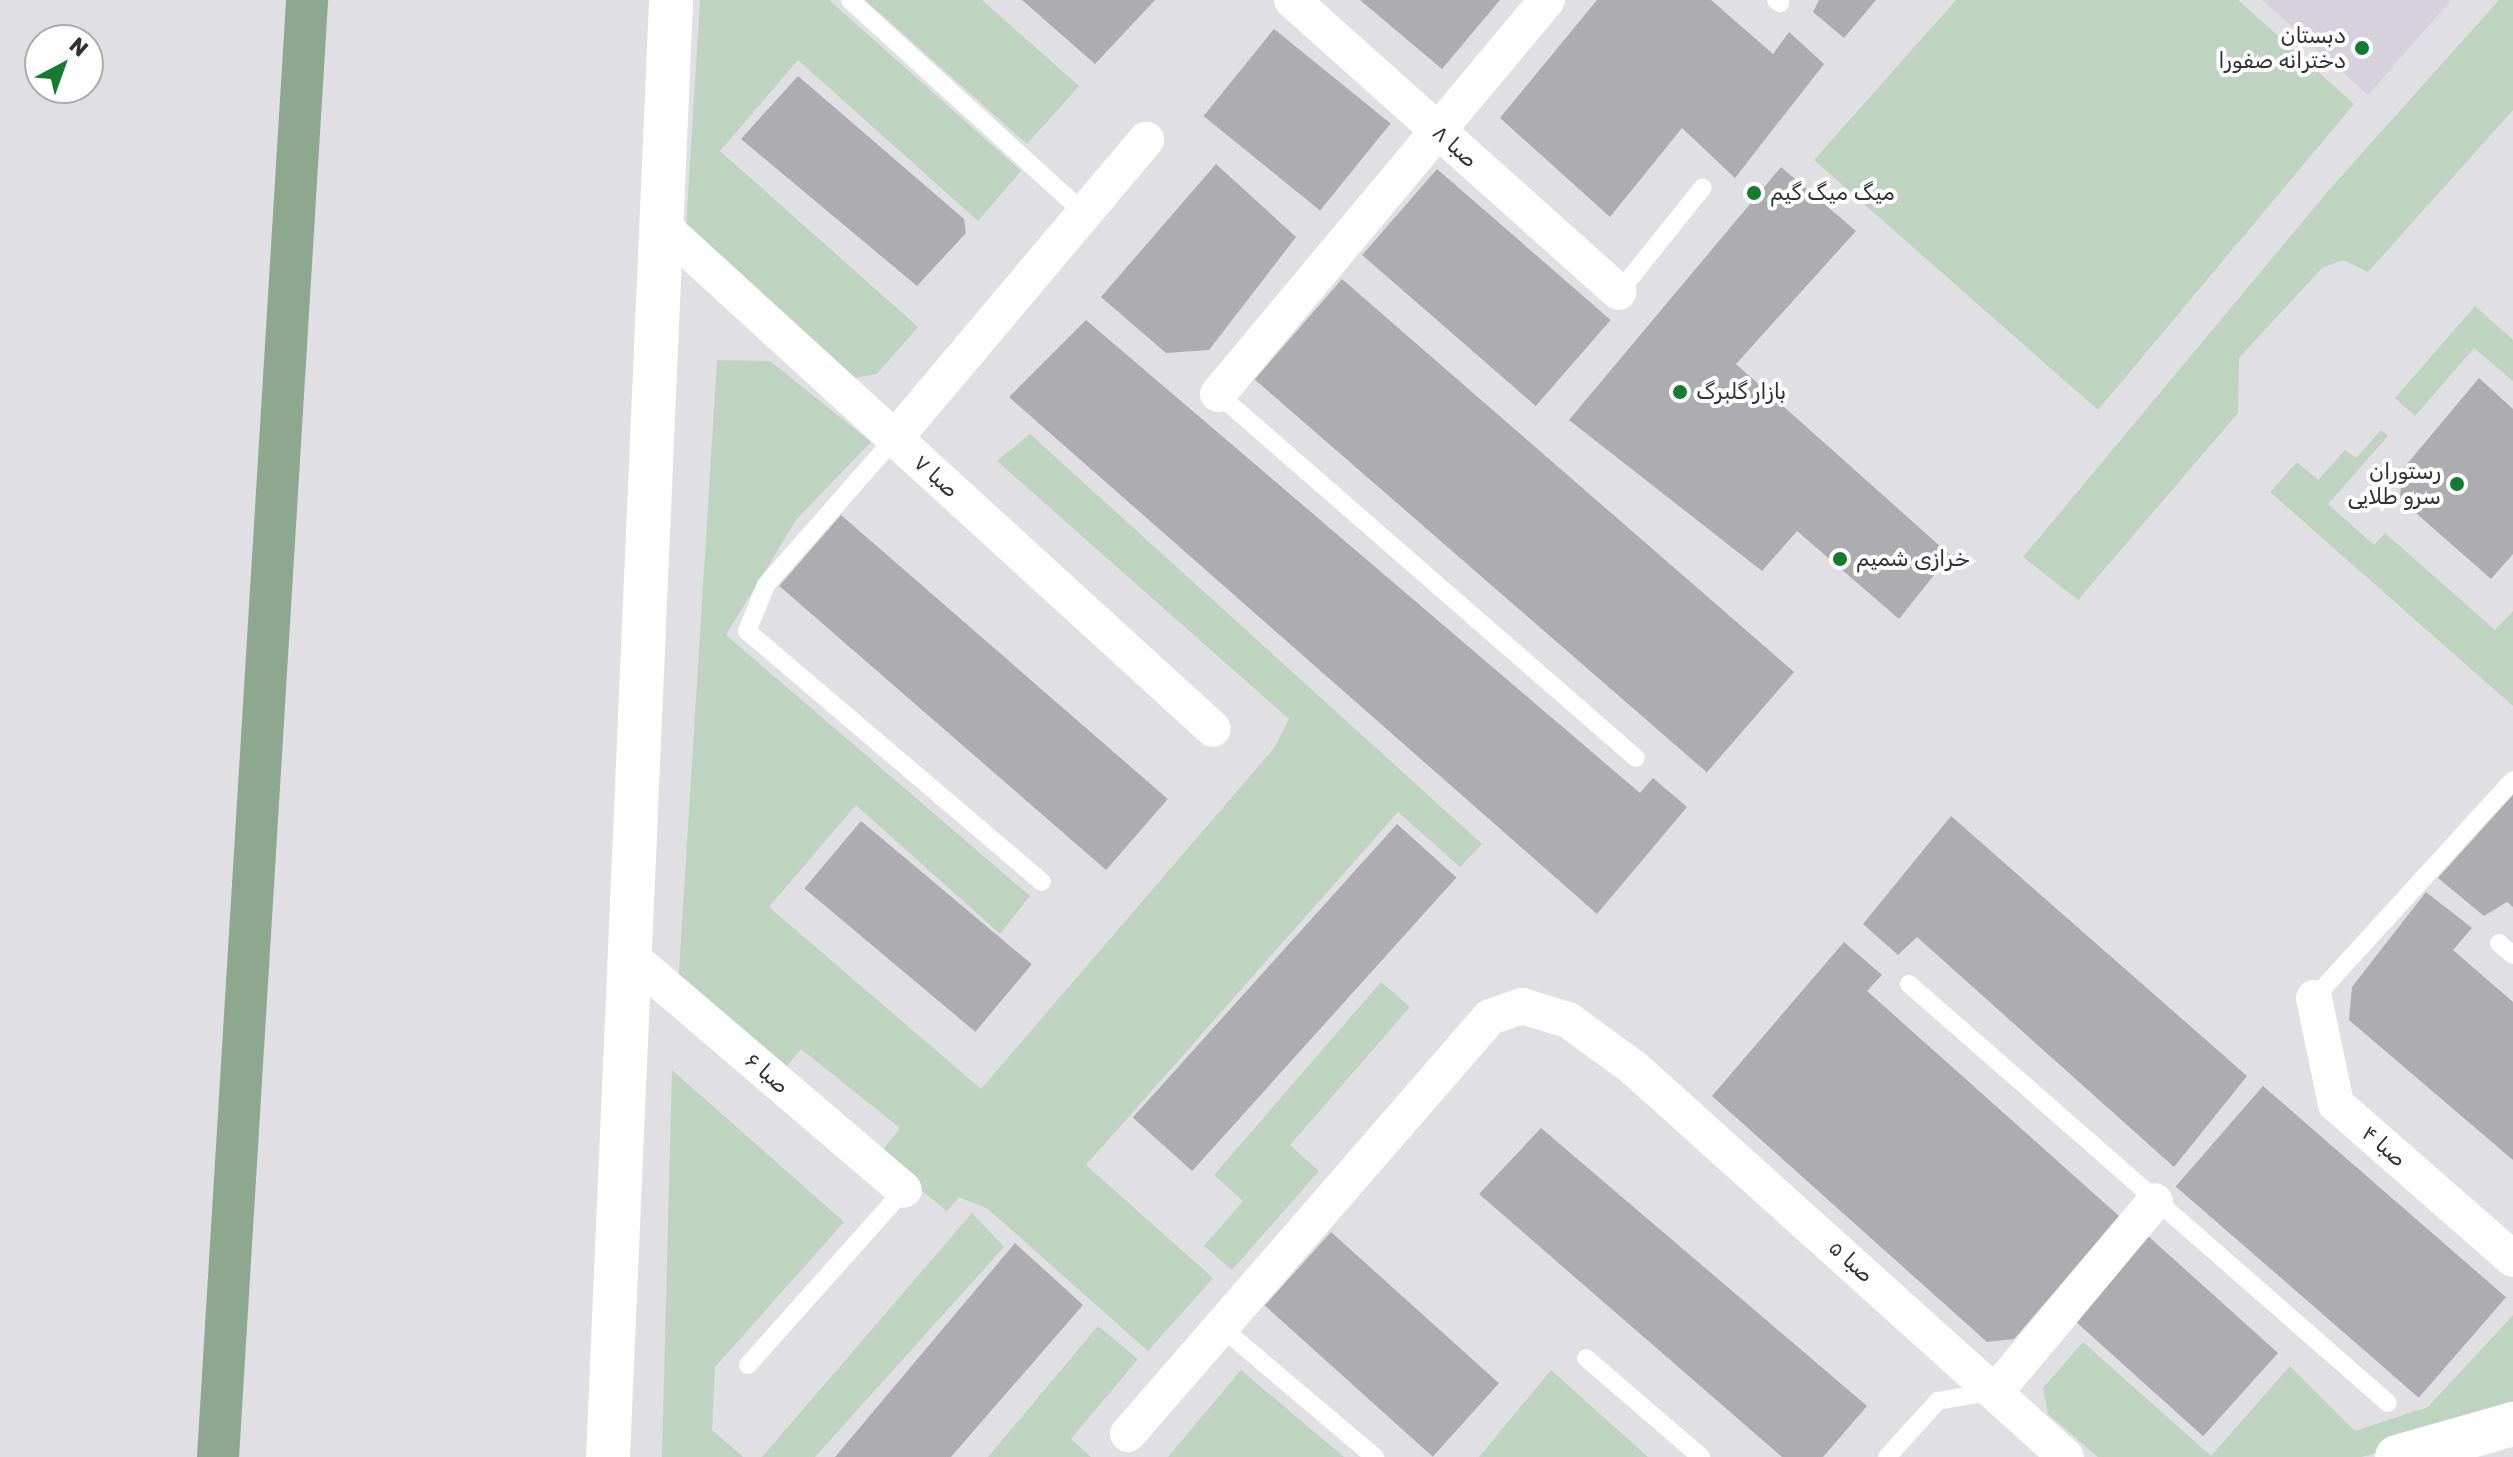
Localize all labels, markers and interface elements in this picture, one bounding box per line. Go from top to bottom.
place label: دبستان دخترانه صفورا [2218,22,2346,74]
north arrow [24,24,104,104]
text: N [64,32,94,62]
marker: دبستان دخترانه صفورا [2353,39,2371,57]
street label: صبا ۸ [1427,119,1483,173]
place label: میگ میگ گیم [1770,180,1895,206]
marker: میگ میگ گیم [1745,184,1763,202]
place label: بازار گلبرگ [1696,379,1786,405]
marker: بازار گلبرگ [1671,383,1689,401]
street label: صبا ۷ [908,449,964,503]
place label: رستوران سرو طلایی [2348,458,2441,510]
marker: رستوران سرو طلایی [2448,475,2466,493]
place label: خرازی شمیم [1856,546,1970,572]
marker: خرازی شمیم [1831,550,1849,568]
street label: صبا ۶ [740,1047,794,1099]
street label: صبا ۴ [2357,1120,2411,1172]
street label: صبا ۵ [1823,1234,1879,1288]

